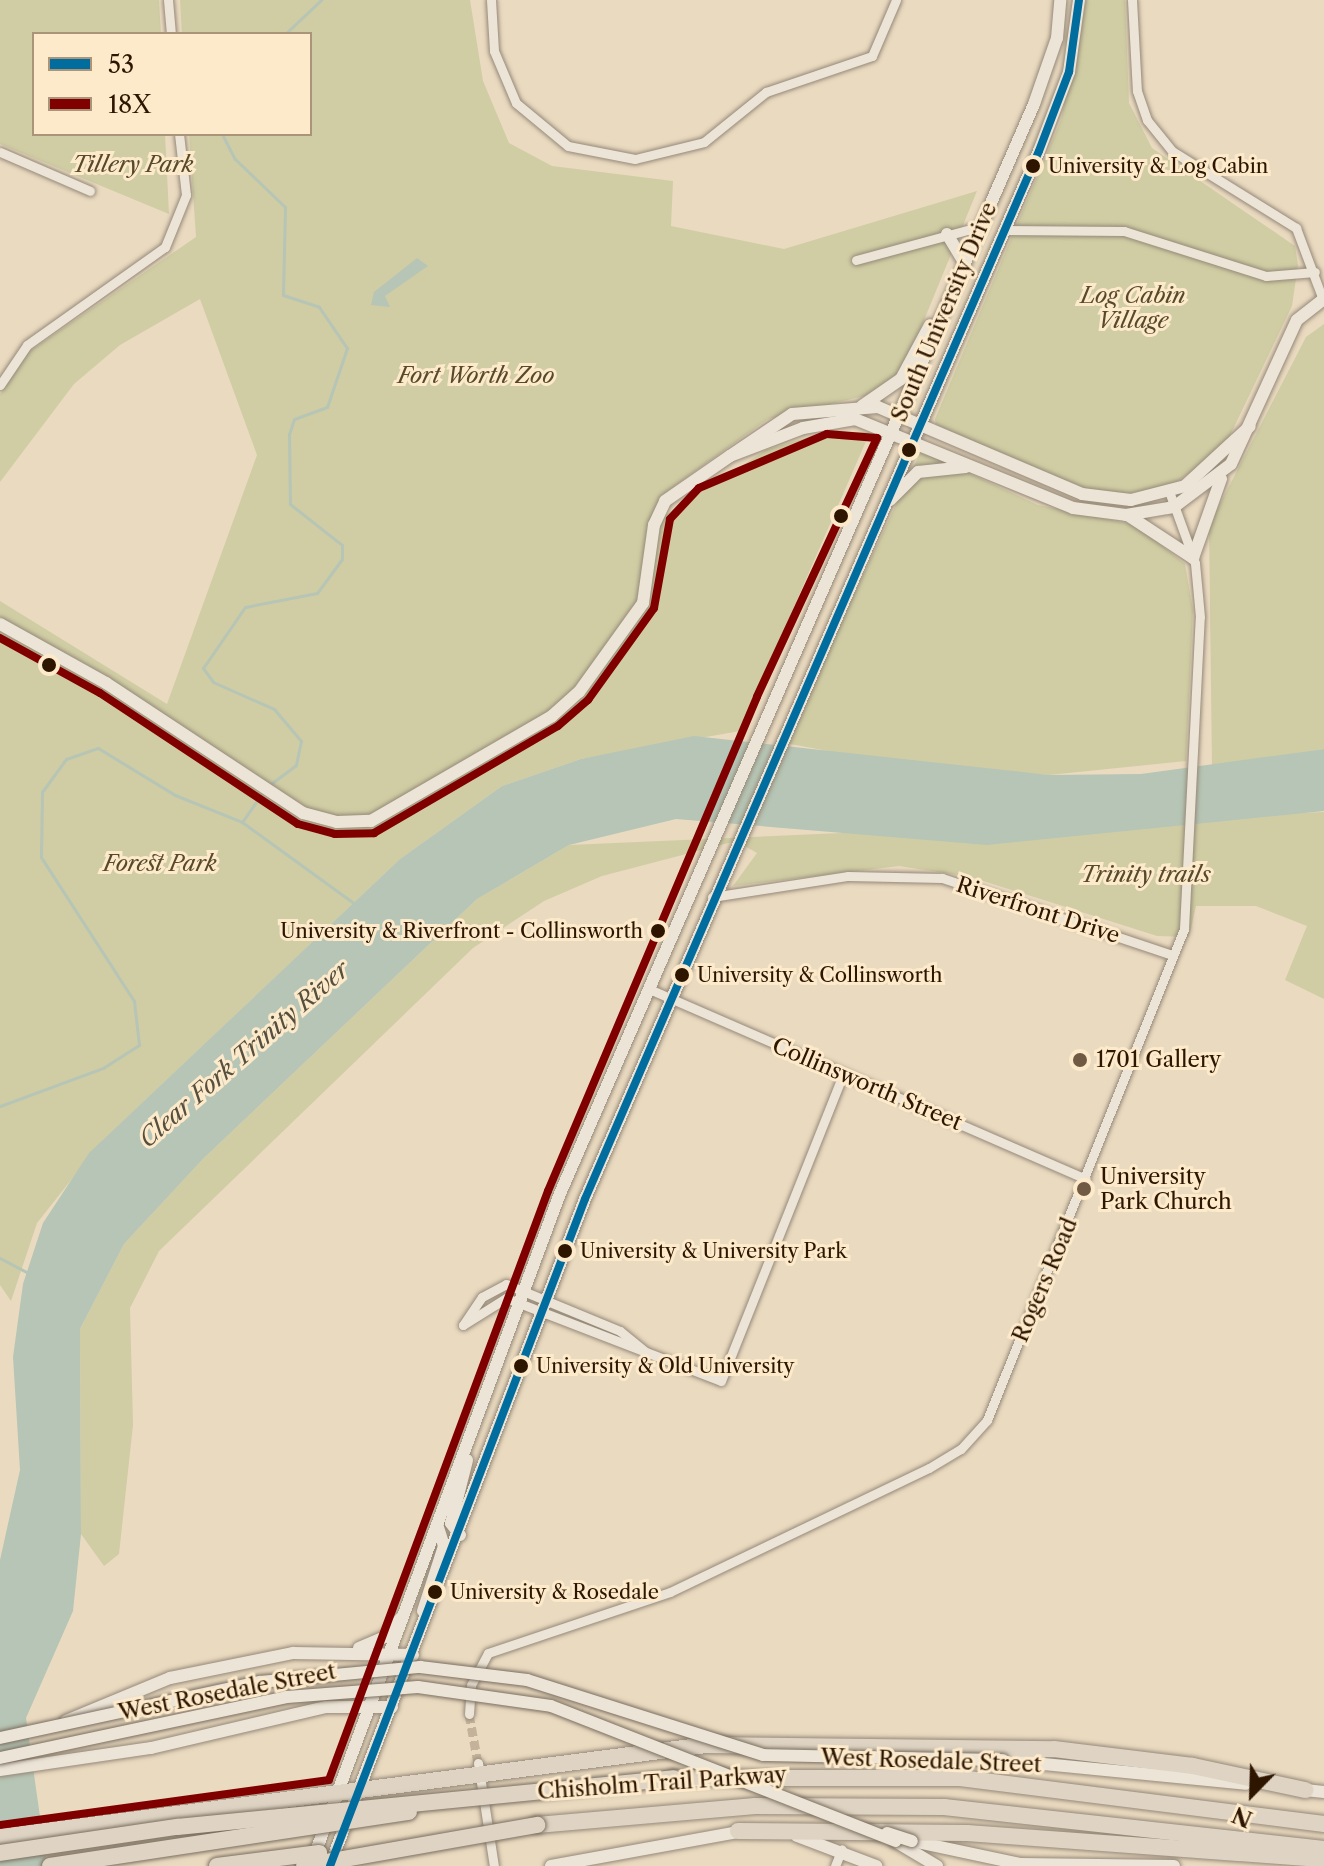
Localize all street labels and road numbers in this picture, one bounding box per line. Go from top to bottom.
street label: South University Drive [886,198,1002,426]
street label: Riverfront Drive [953,871,1123,949]
street label: Collinsworth Street [768,1032,966,1136]
street label: Rogers Road [1007,1214,1083,1346]
street label: West Rosedale Street [116,1658,338,1726]
street label: West Rosedale Street [820,1744,1042,1778]
street label: Chisholm Trail Parkway [536,1761,788,1805]

